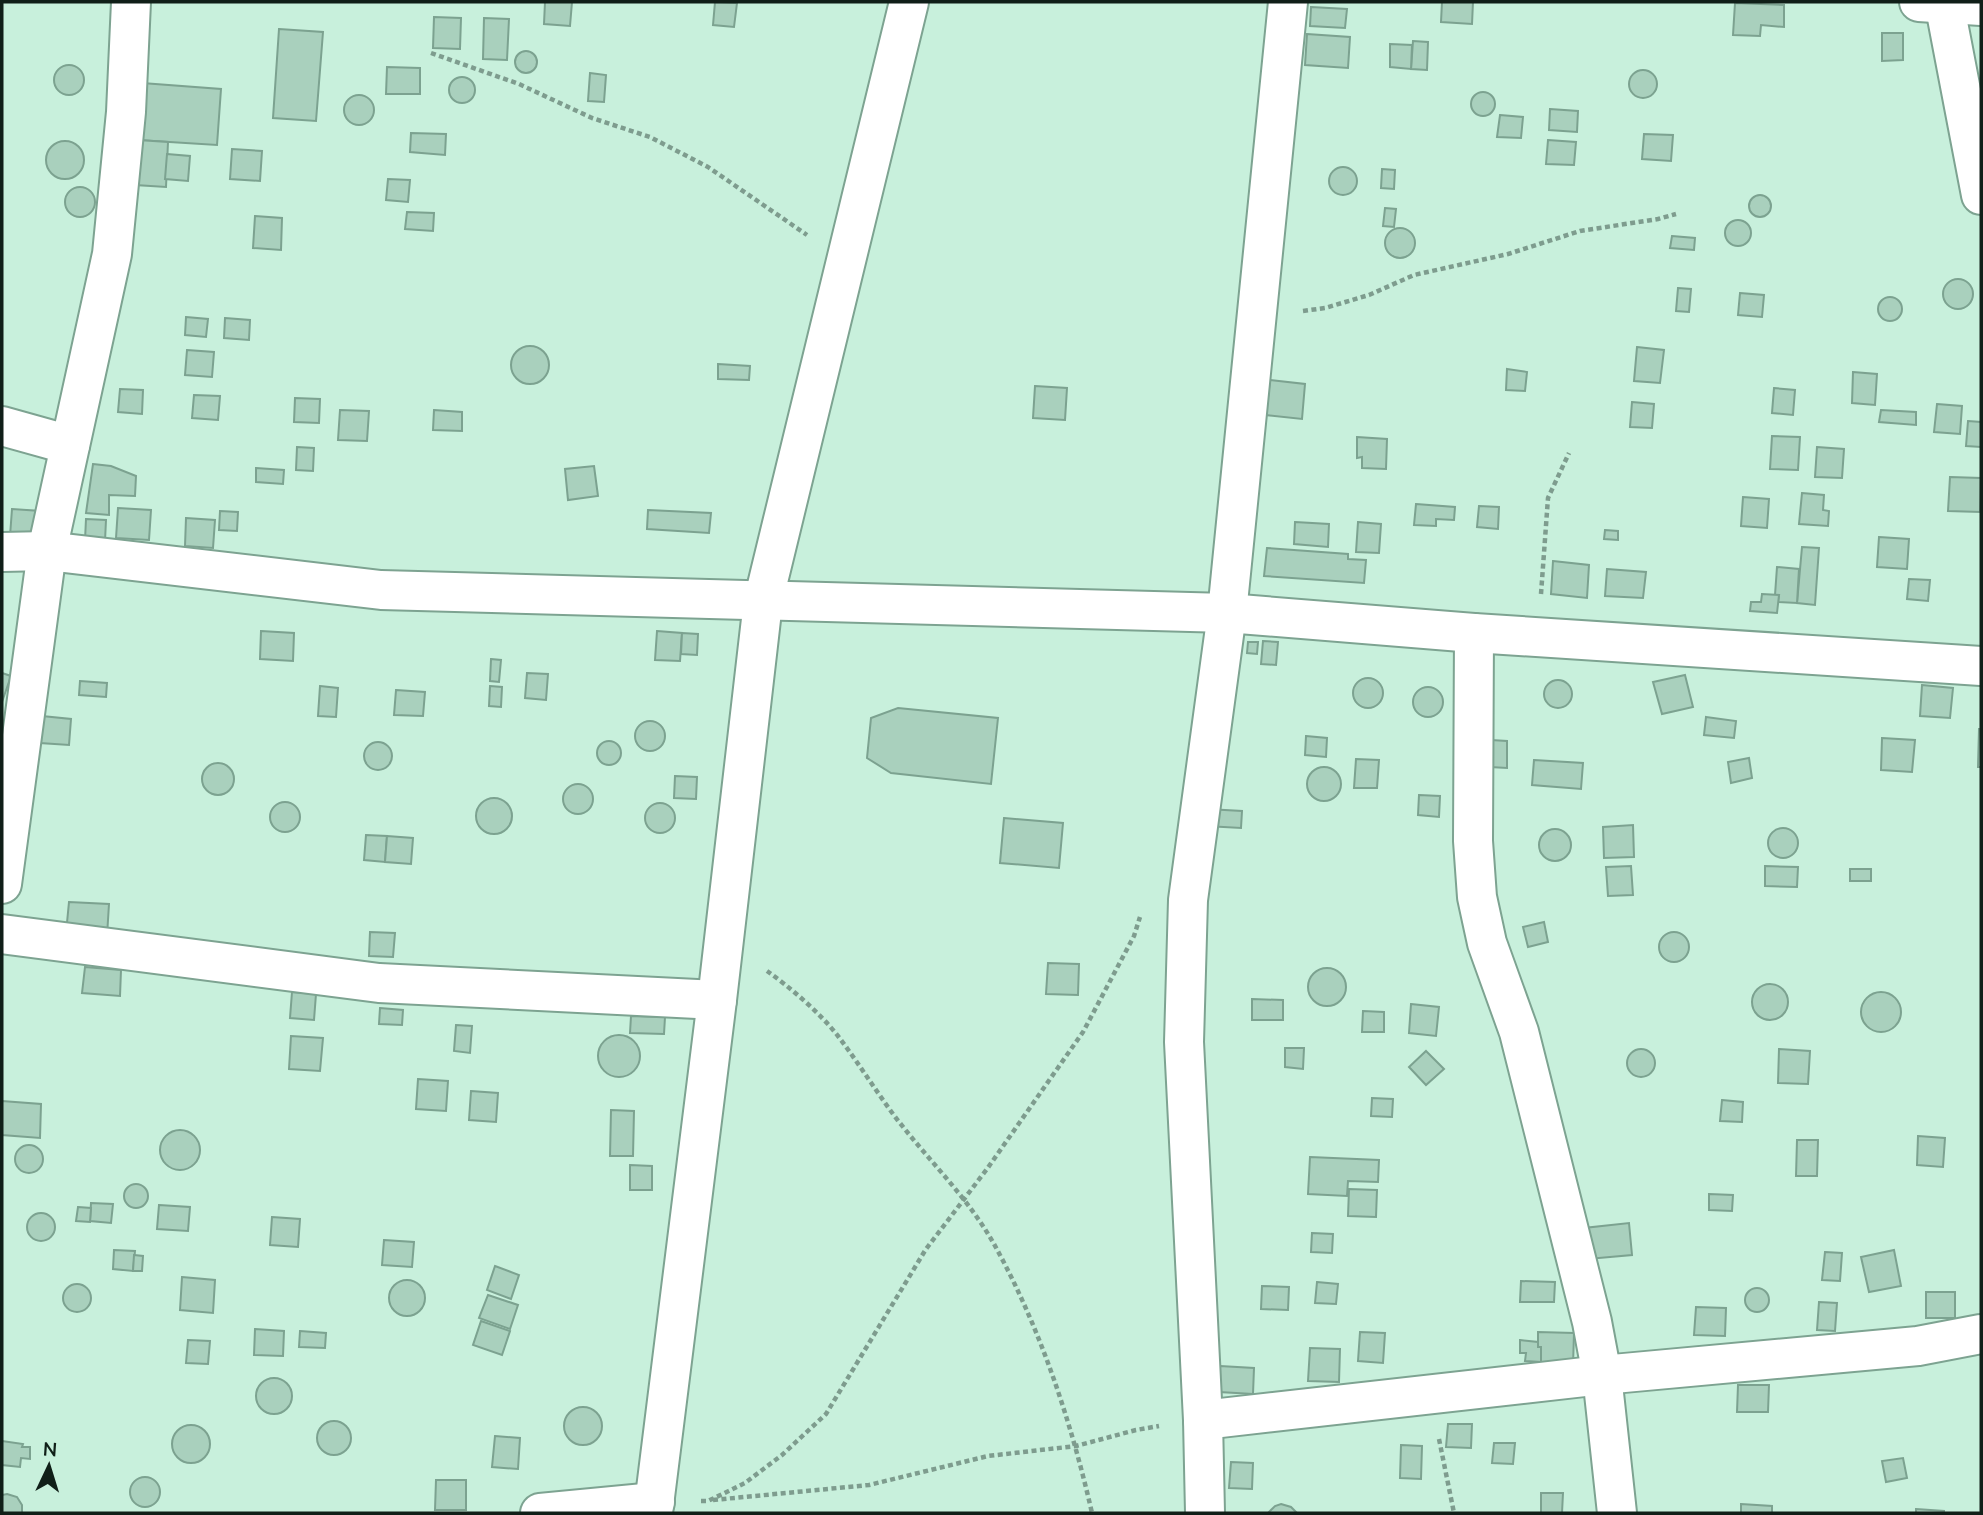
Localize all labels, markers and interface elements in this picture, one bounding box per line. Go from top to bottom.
north arrow [14,1431,84,1501]
text: N [42,1437,58,1464]

